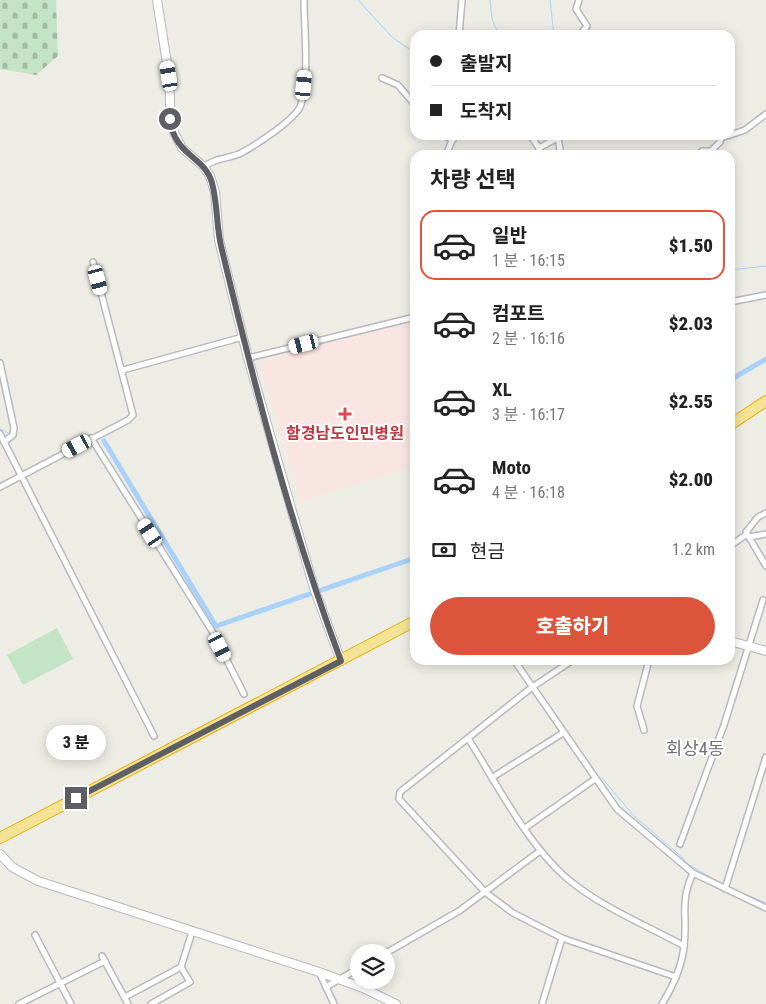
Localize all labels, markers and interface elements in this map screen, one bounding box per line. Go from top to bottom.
text: 출발지 [460,52,512,75]
car [159,60,178,92]
car [295,69,312,101]
text: 도착지 [460,100,512,123]
route start [159,108,181,130]
text: 차량 선택 [430,167,516,192]
icon: car [432,223,477,268]
text: 일반 [492,224,527,247]
text: $1.50 [669,234,713,257]
text: 1 분 · 16:15 [492,251,565,270]
car [86,264,109,296]
icon: car [432,301,477,346]
text: 컴포트 [492,302,544,325]
text: $2.03 [669,312,713,335]
text: 2 분 · 16:16 [492,329,565,348]
car [287,333,320,355]
text: XL [492,378,512,401]
icon: car [432,379,477,424]
text: $2.55 [669,390,713,413]
text: 3 분 · 16:17 [492,405,565,424]
marker: 함경남도인민병원 [338,407,352,421]
place label: 함경남도인민병원 [286,424,404,443]
car [60,432,93,460]
text: Moto [492,456,531,479]
icon: car [432,457,477,502]
text: $2.00 [669,468,713,491]
text: 4 분 · 16:18 [492,483,565,502]
car [135,516,164,550]
icon: cash [430,536,458,564]
text: 현금 [470,540,505,563]
text: 1.2 km [672,540,715,559]
button: 호출하기 [430,597,715,655]
car [206,630,233,664]
callout: 3 분 [46,726,106,760]
text: 3 분 [63,733,89,752]
district label: 회상4동 [666,738,724,759]
route end [65,787,87,809]
map controls [350,944,395,989]
button: layers [350,944,395,989]

